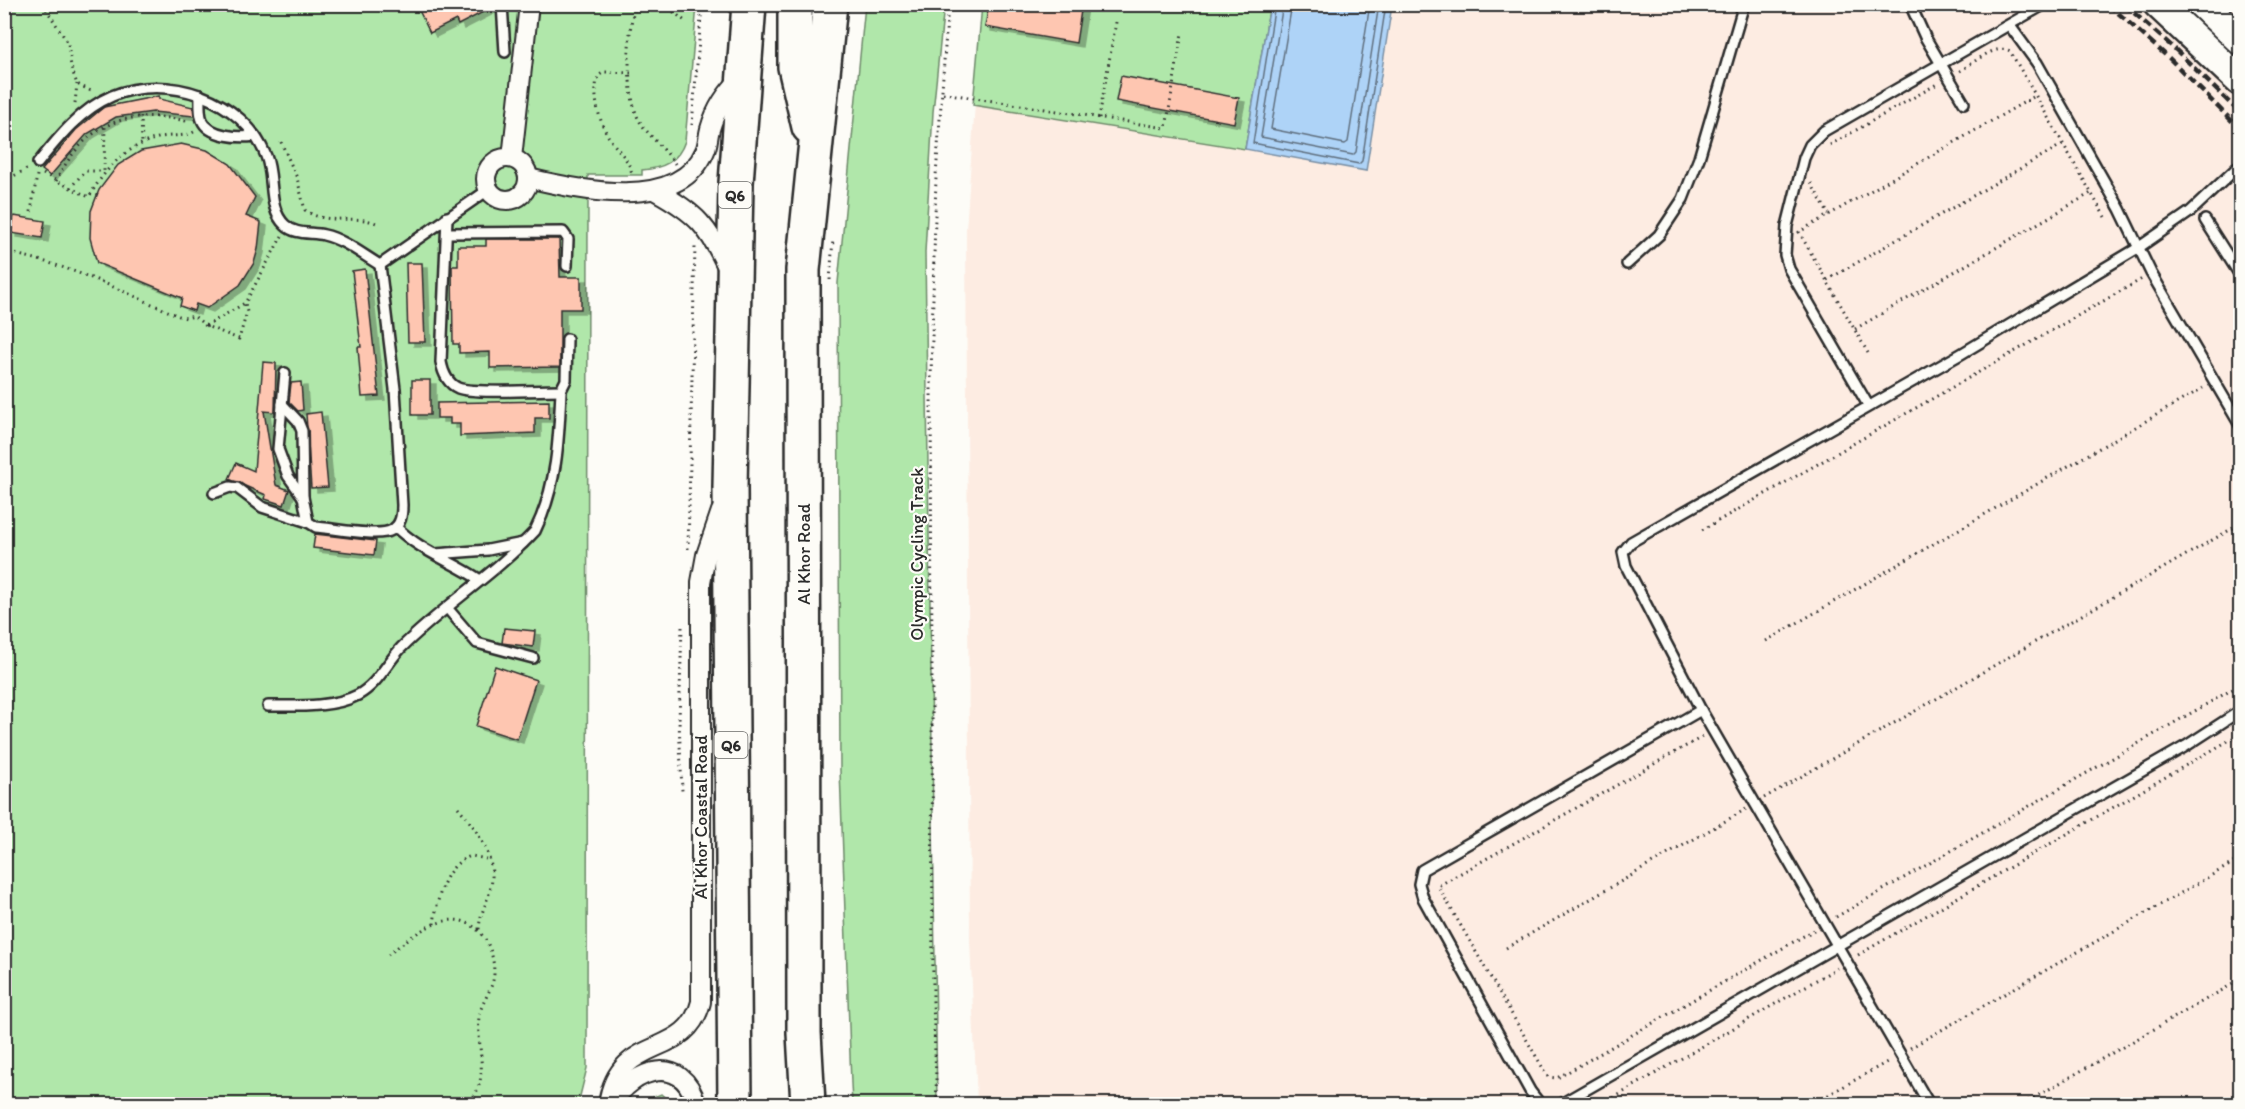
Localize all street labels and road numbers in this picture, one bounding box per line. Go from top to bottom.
road number: Q6 [718,182,752,208]
street label: Olympic Cycling Track [906,467,928,641]
street label: Al Khor Road [793,503,815,605]
road number: Q6 [714,732,748,758]
street label: Al Khor Coastal Road [690,735,712,899]

